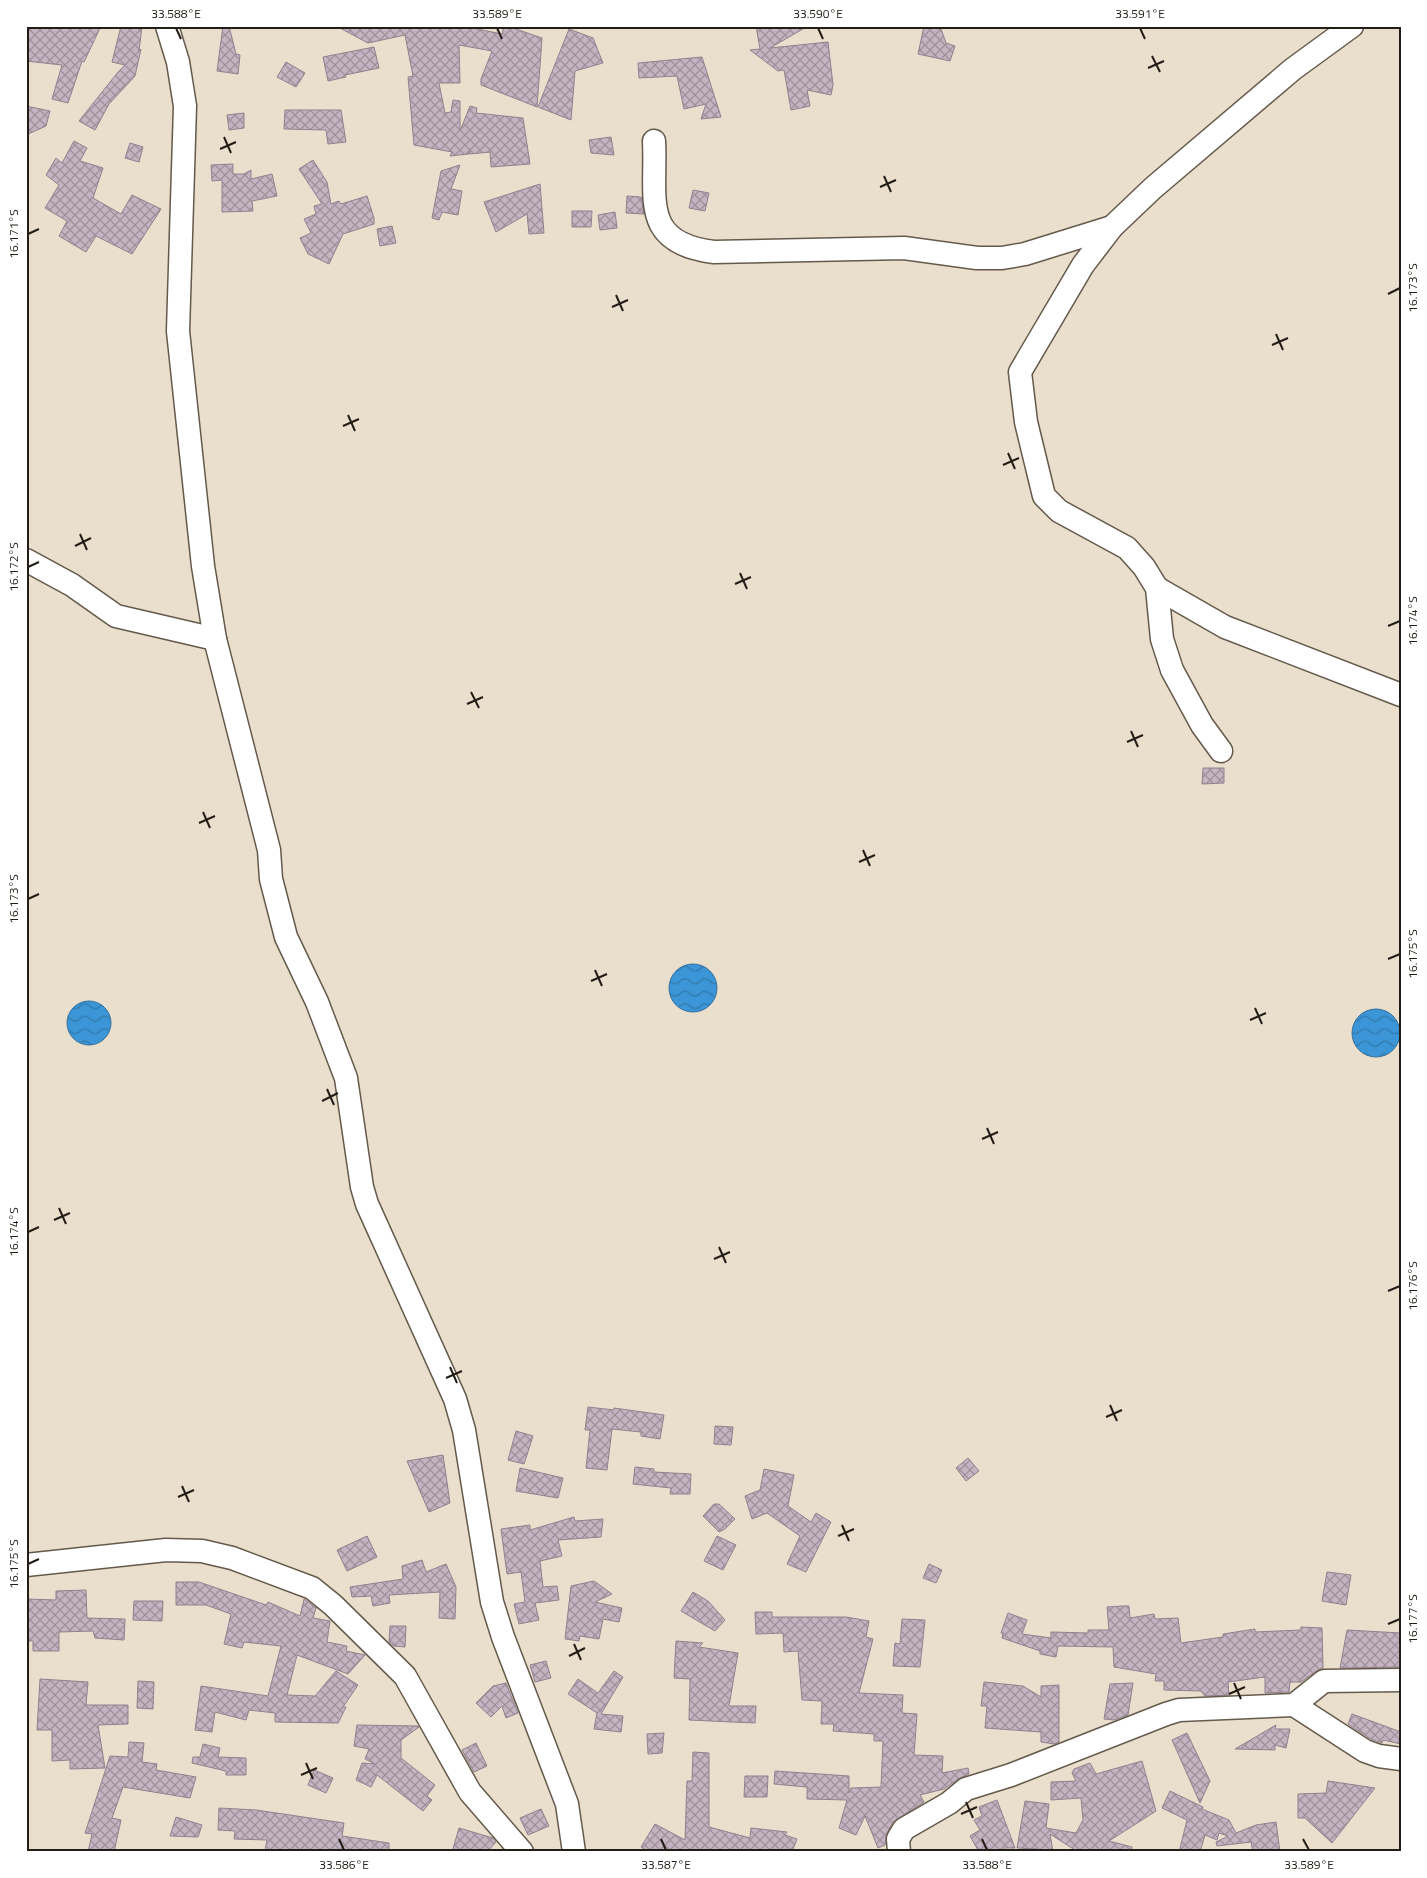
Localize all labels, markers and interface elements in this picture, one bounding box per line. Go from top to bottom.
text: 33.588°E [151,4,201,23]
text: 33.589°E [472,4,522,23]
text: 33.590°E [793,4,843,23]
text: 33.591°E [1115,4,1165,23]
text: 16.171°S [4,209,23,259]
text: 16.173°S [1403,263,1422,313]
text: 16.172°S [4,542,23,592]
text: 16.174°S [1403,596,1422,646]
text: 16.173°S [4,874,23,924]
text: 16.175°S [1403,929,1422,979]
text: 16.174°S [4,1207,23,1257]
text: 16.176°S [1403,1261,1422,1311]
text: 16.175°S [4,1539,23,1589]
text: 16.177°S [1403,1594,1422,1644]
text: 33.586°E [319,1855,369,1874]
text: 33.587°E [641,1855,691,1874]
text: 33.588°E [962,1855,1012,1874]
text: 33.589°E [1284,1855,1334,1874]

